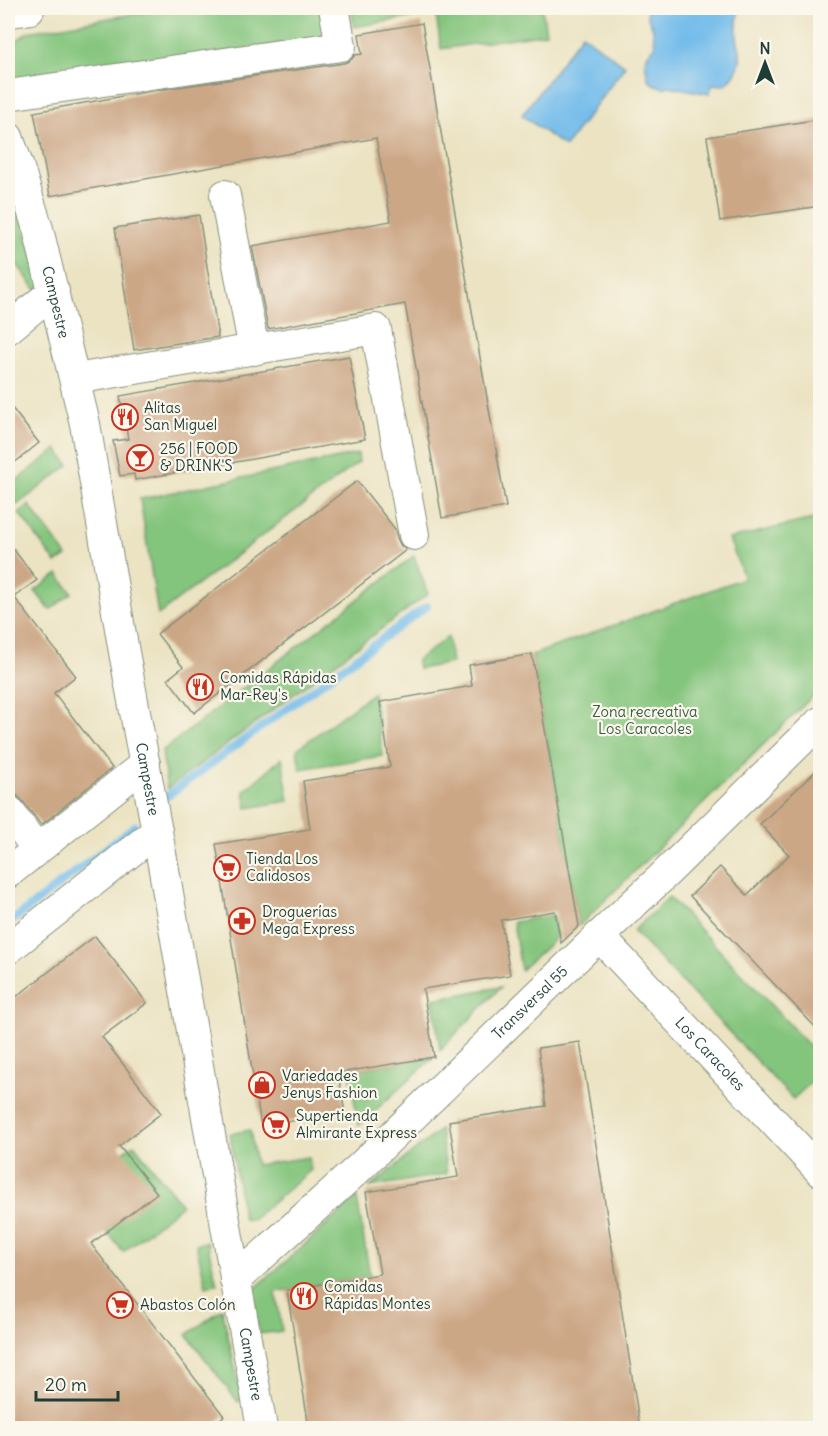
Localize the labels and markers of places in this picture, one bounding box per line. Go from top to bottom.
place label: Alitas San Miguel [144,398,217,434]
restaurant icon: Alitas San Miguel [110,402,140,432]
place label: 256 | FOOD & DRINK'S [160,439,238,475]
bar icon: 256 | FOOD & DRINK'S [125,443,155,473]
place label: Comidas Rápidas Mar-Rey's [220,668,337,704]
restaurant icon: Comidas Rápidas Mar-Rey's [185,672,215,702]
place label: Tienda Los Calidosos [246,849,318,885]
supermarket icon: Tienda Los Calidosos [212,853,242,883]
place label: Droguerías Mega Express [262,902,355,938]
pharmacy icon: Droguerías Mega Express [227,906,257,936]
place label: Variedades Jenys Fashion [282,1066,378,1102]
shop icon: Variedades Jenys Fashion [247,1070,277,1100]
place label: Supertienda Almirante Express [296,1106,417,1142]
supermarket icon: Supertienda Almirante Express [261,1110,291,1140]
place label: Comidas Rápidas Montes [324,1277,431,1313]
restaurant icon: Comidas Rápidas Montes [289,1281,319,1311]
supermarket icon: Abastos Colón [105,1290,135,1320]
place label: Abastos Colón [140,1295,236,1314]

